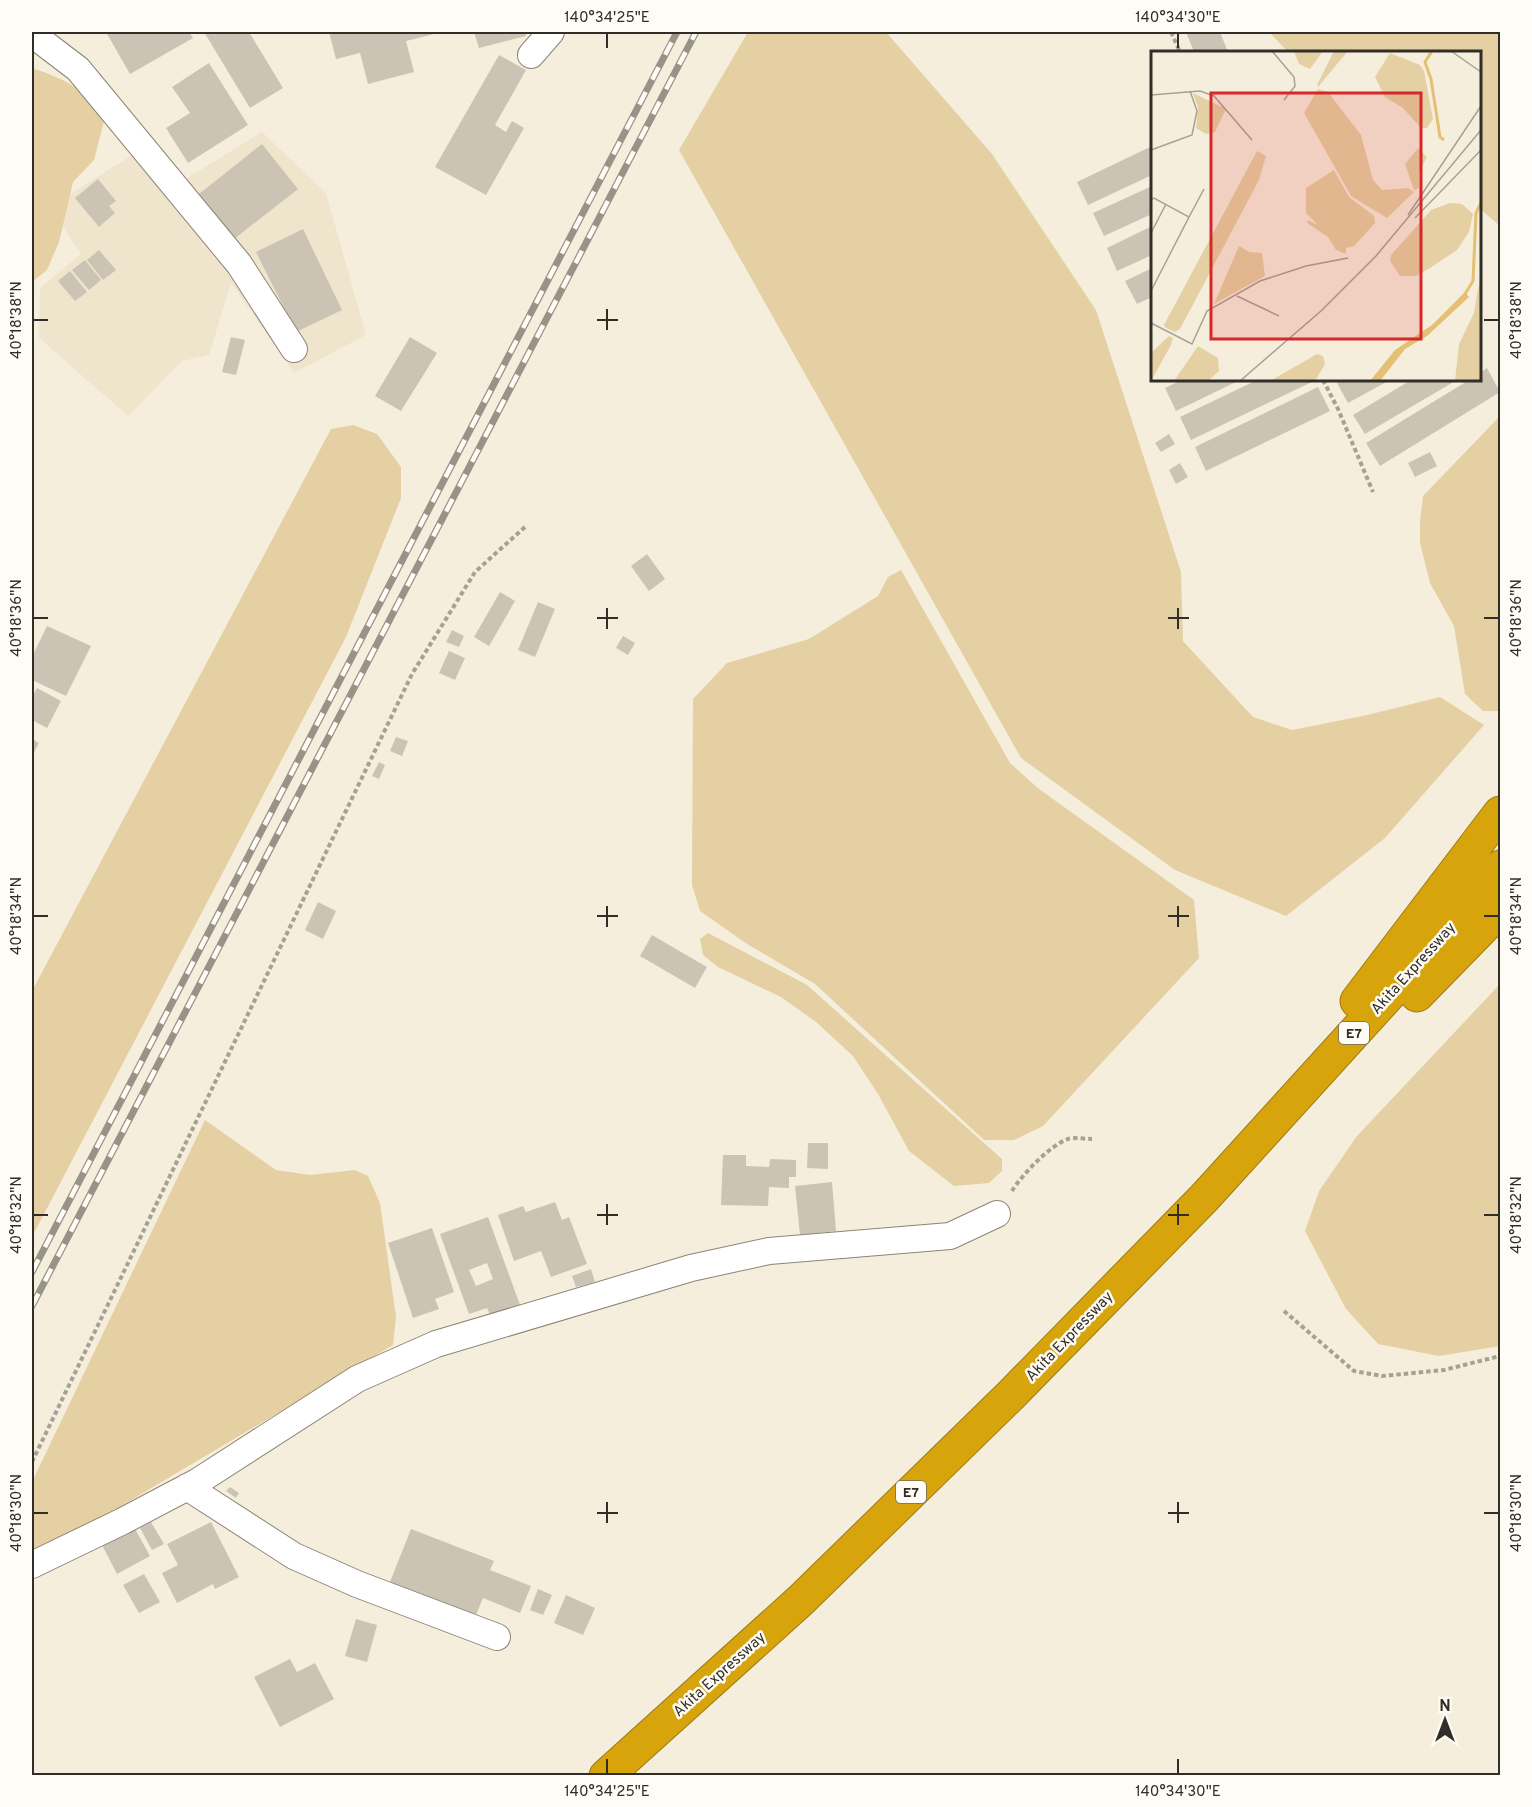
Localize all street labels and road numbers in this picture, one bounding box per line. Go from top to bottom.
street label: Akita Expressway [1368,919,1461,1019]
road number: E7 [1339,1022,1369,1044]
street label: Akita Expressway [1022,1288,1118,1386]
road number: E7 [896,1481,926,1503]
street label: Akita Expressway [670,1629,770,1722]

